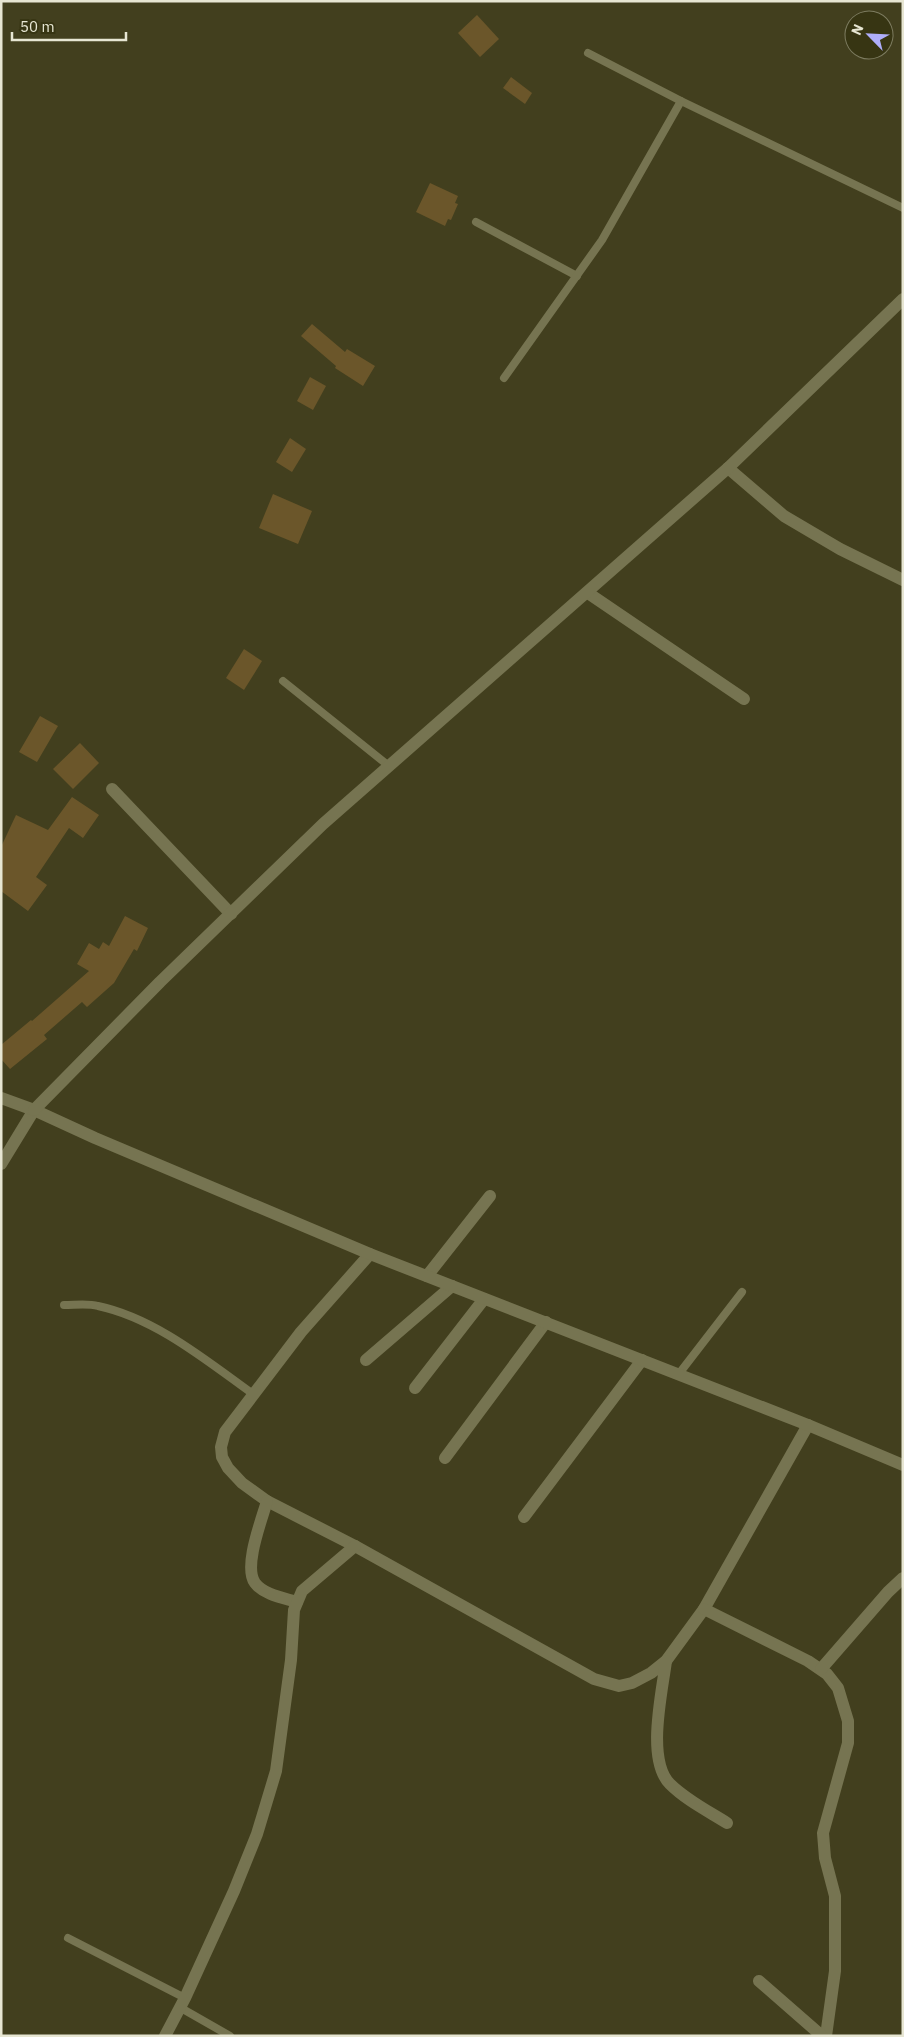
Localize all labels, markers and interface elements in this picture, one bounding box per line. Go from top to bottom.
scale bar [12,10,126,42]
north arrow [844,10,894,60]
text: 50 m [20,17,55,36]
text: N [847,21,867,38]

